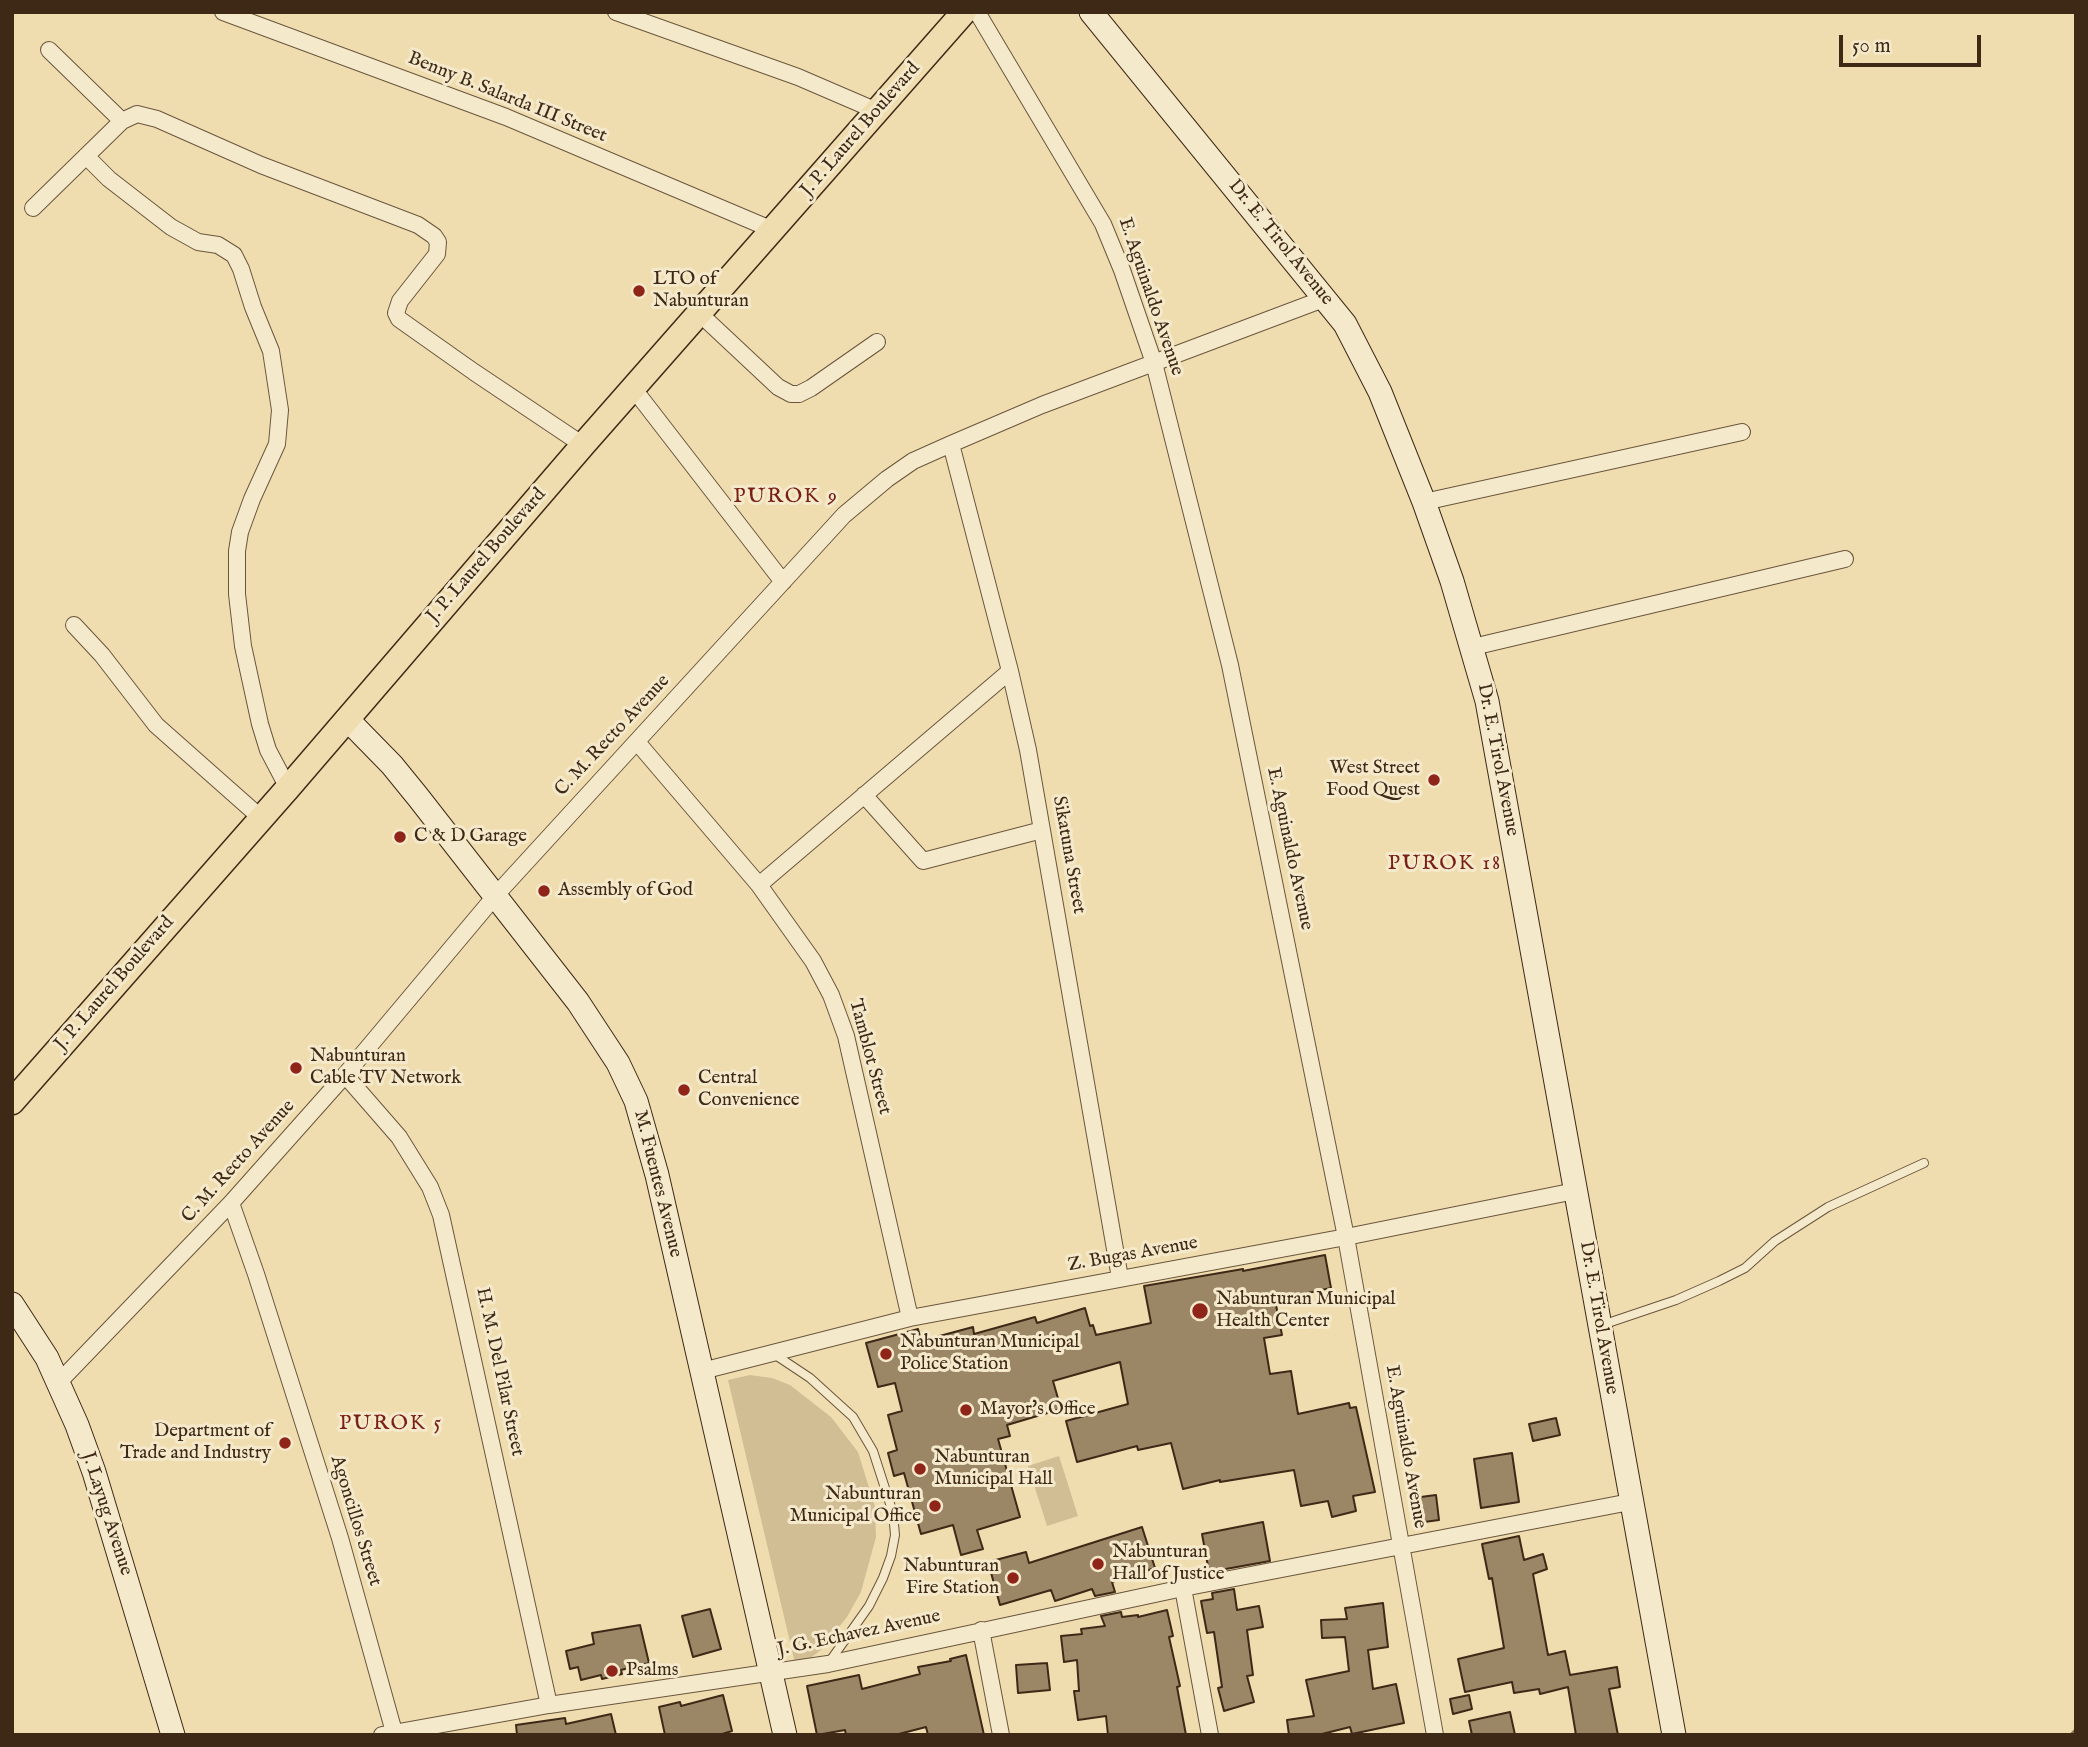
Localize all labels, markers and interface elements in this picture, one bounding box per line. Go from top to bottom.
scale bar [1843,21,1985,65]
text: 50 m [1852,33,1891,60]
street label: Benny B. Salarda III Street [404,48,610,148]
street label: J. P. Laurel Boulevard [796,58,926,202]
street label: Dr. E. Tirol Avenue [1222,176,1338,310]
street label: E. Aguinaldo Avenue [1112,215,1188,379]
place label: LTO of Nabunturan [653,269,749,313]
marker: LTO of Nabunturan [631,283,647,299]
street label: J. P. Laurel Boulevard [422,484,552,628]
district label: PUROK 9 [734,485,838,511]
street label: C. M. Recto Avenue [551,670,675,802]
street label: Dr. E. Tirol Avenue [1471,682,1523,838]
place label: West Street Food Quest [1326,758,1420,802]
street label: E. Aguinaldo Avenue [1261,766,1317,932]
marker: West Street Food Quest [1426,772,1442,788]
street label: Sikatuna Street [1046,794,1090,916]
place label: C & D Garage [414,826,527,848]
marker: C & D Garage [392,829,408,845]
district label: PUROK 18 [1389,852,1501,878]
place label: Assembly of God [558,880,693,902]
marker: Assembly of God [536,883,552,899]
street label: J. P. Laurel Boulevard [50,912,180,1056]
street label: Tamblot Street [843,997,895,1117]
place label: Nabunturan Cable TV Network [310,1046,461,1090]
marker: Nabunturan Cable TV Network [288,1060,304,1076]
place label: Central Convenience [698,1068,800,1112]
marker: Central Convenience [676,1082,692,1098]
street label: C. M. Recto Avenue [178,1096,300,1228]
street label: M. Fuentes Avenue [628,1108,686,1260]
street label: Z. Bugas Avenue [1066,1232,1200,1278]
street label: Dr. E. Tirol Avenue [1573,1240,1623,1396]
street label: H. M. Del Pilar Street [470,1286,528,1458]
place label: Nabunturan Municipal Health Center [1216,1289,1395,1333]
marker: Nabunturan Municipal Health Center [1190,1301,1210,1321]
place label: Nabunturan Municipal Police Station [900,1332,1079,1376]
marker: Nabunturan Municipal Police Station [878,1346,894,1362]
street label: E. Aguinaldo Avenue [1379,1364,1431,1530]
place label: Mayor's Office [980,1399,1095,1421]
marker: Mayor's Office [958,1402,974,1418]
district label: PUROK 5 [340,1412,442,1438]
place label: Department of Trade and Industry [120,1421,271,1465]
marker: Department of Trade and Industry [277,1435,293,1451]
place label: Nabunturan Municipal Hall [934,1447,1053,1491]
street label: J. Layug Avenue [75,1449,137,1579]
street label: Agoncillos Street [324,1453,386,1589]
marker: Nabunturan Municipal Hall [912,1461,928,1477]
place label: Nabunturan Municipal Office [790,1484,921,1528]
marker: Nabunturan Municipal Office [927,1498,943,1514]
place label: Nabunturan Hall of Justice [1112,1542,1224,1586]
place label: Nabunturan Fire Station [903,1556,999,1600]
marker: Nabunturan Hall of Justice [1090,1556,1106,1572]
marker: Nabunturan Fire Station [1005,1570,1021,1586]
street label: J. G. Echavez Avenue [775,1606,943,1662]
place label: Psalms [626,1660,678,1682]
marker: Psalms [604,1663,620,1679]

